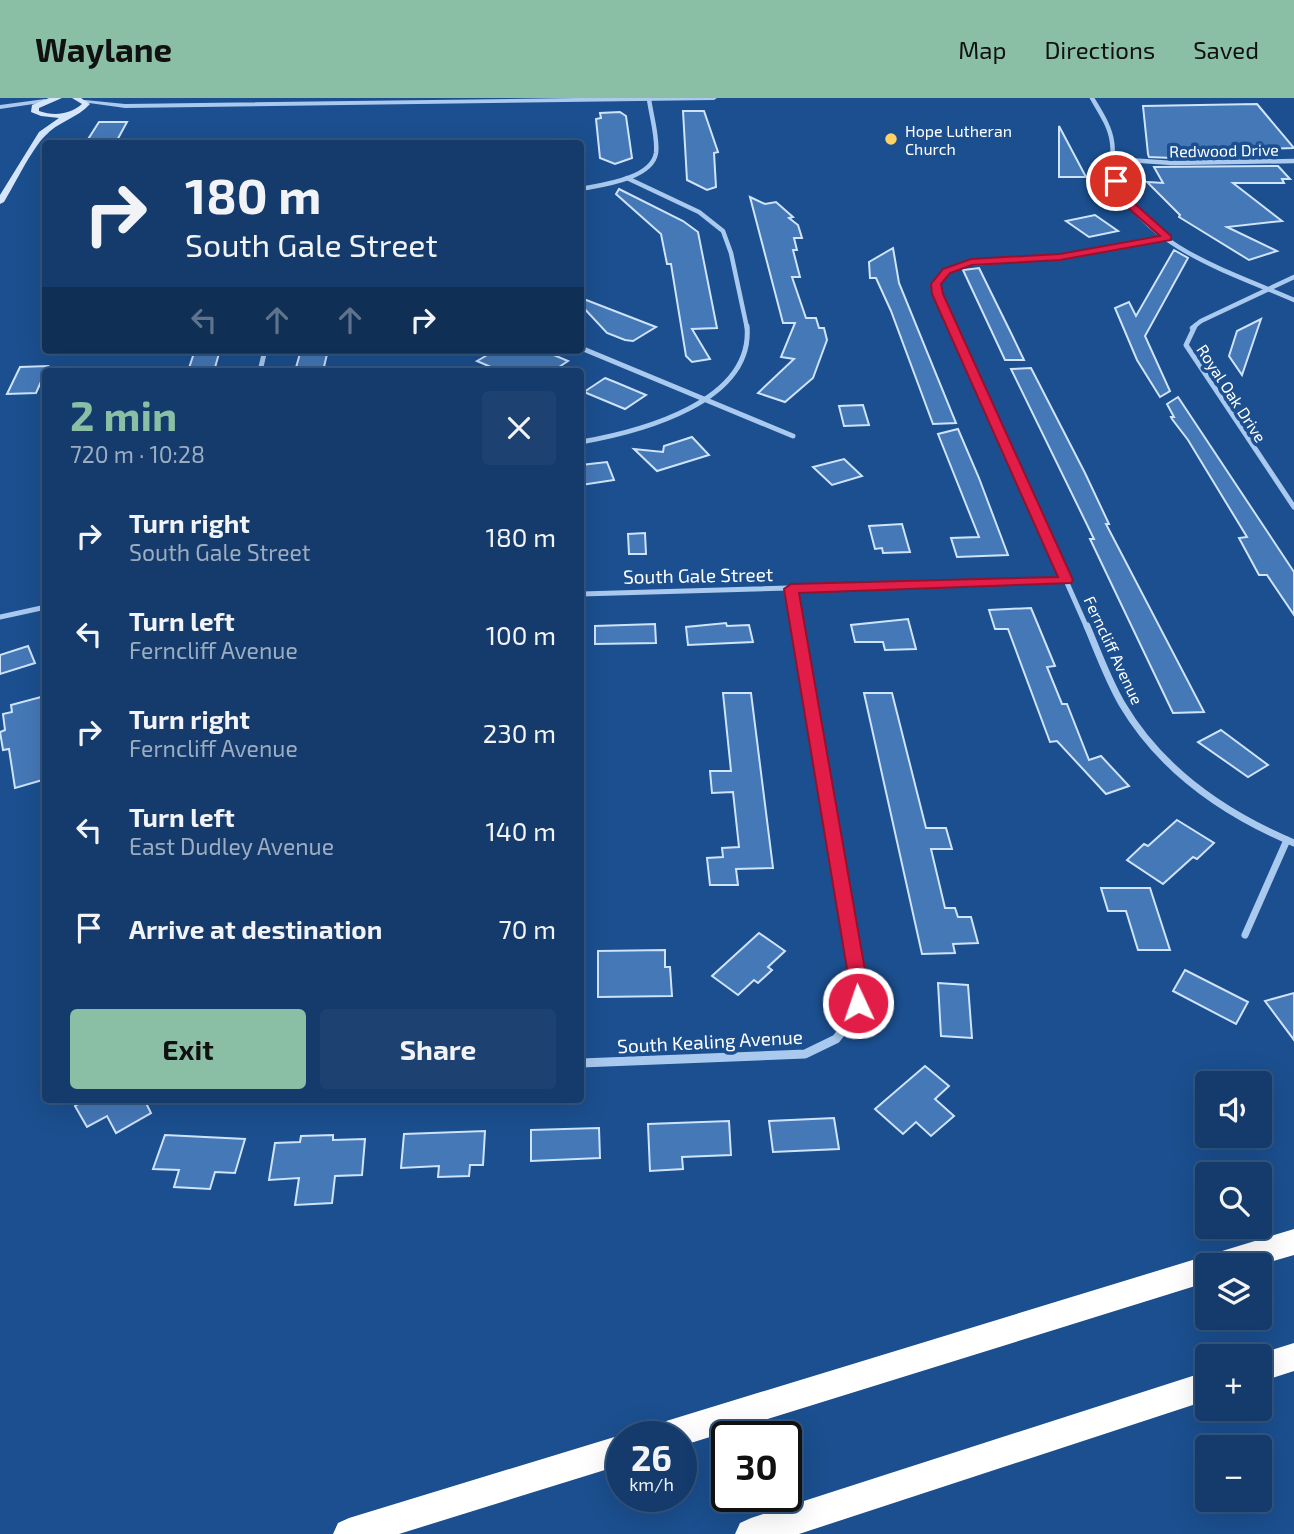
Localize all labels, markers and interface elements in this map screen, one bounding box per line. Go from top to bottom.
text: Waylane [35,29,172,69]
text: Map [958,35,1006,64]
text: Directions [1044,35,1155,64]
text: Saved [1193,35,1259,64]
place label: Hope Lutheran Church [905,121,1012,158]
marker: Hope Lutheran Church [883,131,899,147]
street label: Redwood Drive [1169,140,1279,160]
pin [1086,151,1146,211]
icon: arrive [1097,162,1135,200]
text: 180 m [185,165,321,224]
icon: right [70,168,161,259]
text: South Gale Street [185,225,438,263]
icon: left [185,301,223,339]
icon: ahead [258,301,296,339]
icon: ahead [331,301,369,339]
icon: right [404,301,442,339]
street label: Royal Oak Drive [1193,340,1271,446]
text: 2 min [70,389,177,439]
button: close [482,391,556,465]
text: 720 m · 10:28 [70,440,205,468]
text: Turn right [129,507,250,538]
icon: right [70,517,108,555]
text: 180 m [486,521,556,552]
text: South Gale Street [129,538,311,566]
street label: South Gale Street [623,562,773,588]
street label: Ferncliff Avenue [1081,593,1147,707]
text: Turn left [129,605,235,636]
icon: left [70,615,108,653]
text: 100 m [486,619,556,650]
text: Ferncliff Avenue [129,636,298,664]
text: Turn right [129,703,250,734]
icon: right [70,713,108,751]
text: 230 m [483,717,556,748]
text: Ferncliff Avenue [129,734,298,762]
text: Turn left [129,801,235,832]
icon: left [70,811,108,849]
text: 140 m [485,815,556,846]
text: East Dudley Avenue [129,832,334,860]
icon: arrive [70,909,108,947]
text: Arrive at destination [129,913,382,944]
text: 70 m [498,913,556,944]
position arrow [821,966,895,1040]
button: Exit [70,1009,306,1089]
button: Share [320,1009,556,1089]
street label: South Kealing Avenue [617,1025,803,1057]
map controls [1195,1071,1272,1512]
button: sound [1195,1071,1272,1148]
button: search [1195,1162,1272,1239]
button: layers [1195,1253,1272,1330]
button: + [1195,1344,1272,1421]
speed limit sign: 30 [711,1421,802,1512]
button: − [1195,1435,1272,1512]
text: 26 [631,1436,672,1478]
text: km/h [629,1473,674,1495]

